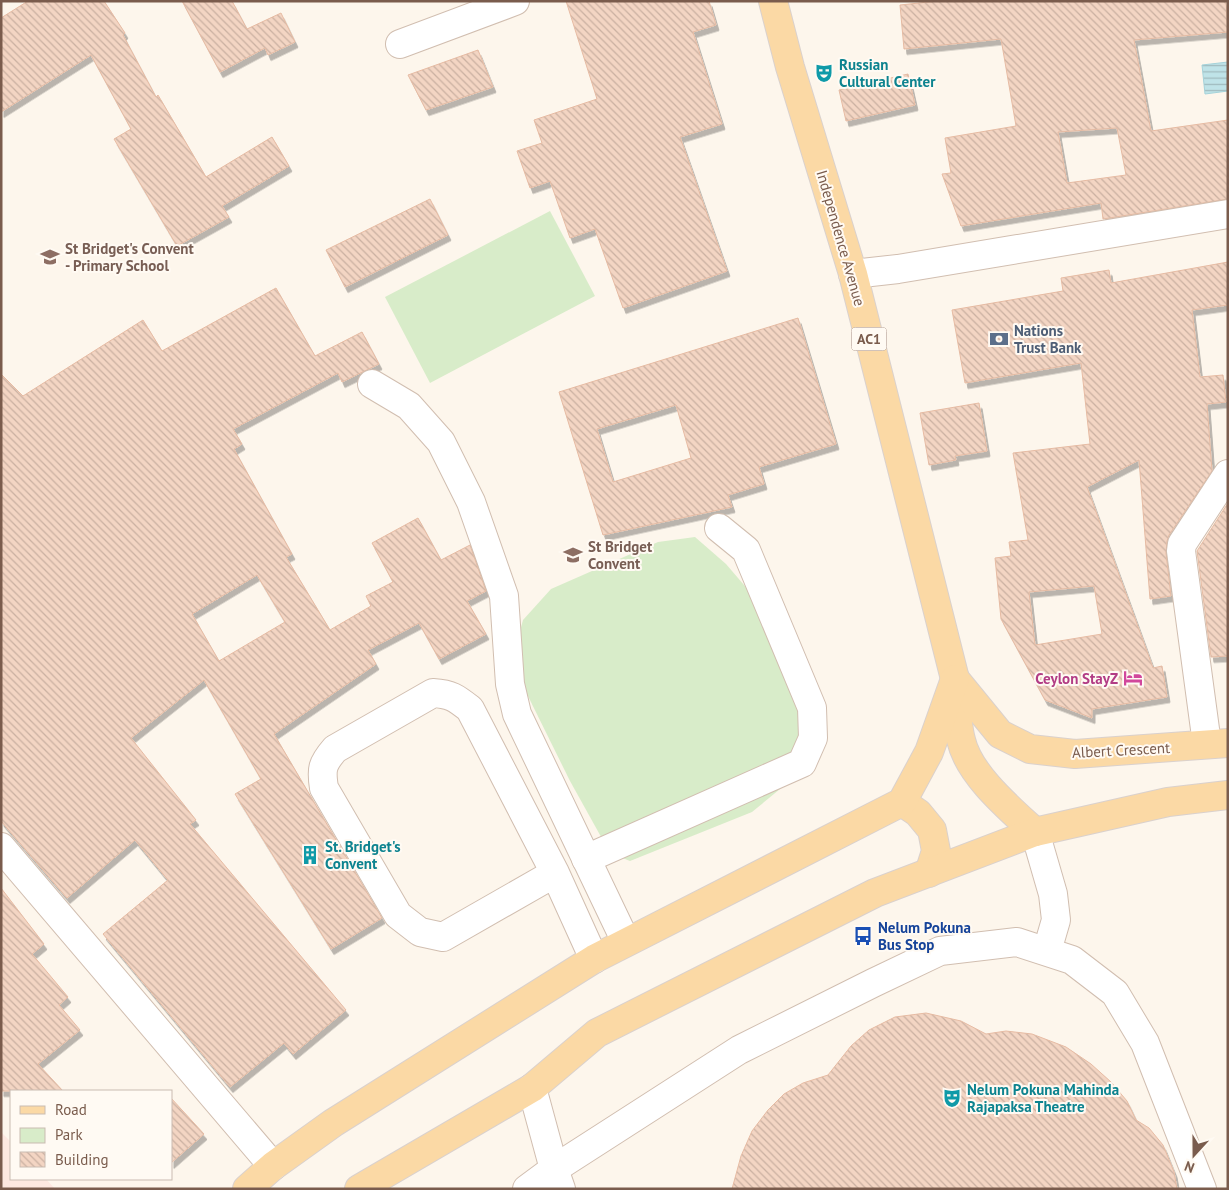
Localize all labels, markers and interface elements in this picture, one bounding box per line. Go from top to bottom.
place label: Russian Cultural Center [839,55,936,91]
theatre icon: Russian Cultural Center [813,62,835,84]
street label: Independence Avenue [813,168,869,308]
place label: St Bridget's Convent - Primary School [65,239,195,275]
school or university icon: St Bridget's Convent - Primary School [39,246,61,268]
place label: Nations Trust Bank [1014,321,1082,357]
road number: AC1 [852,328,886,350]
bank icon: Nations Trust Bank [988,328,1010,350]
place label: St Bridget Convent [588,537,653,573]
school or university icon: St Bridget Convent [562,544,584,566]
hotel icon: Ceylon StayZ [1122,667,1144,689]
place label: Ceylon StayZ [1035,669,1118,688]
street label: Albert Crescent [1071,738,1171,762]
place label: St. Bridget's Convent [325,837,401,873]
building icon: St. Bridget's Convent [299,844,321,866]
place label: Nelum Pokuna Bus Stop [878,918,971,954]
bus stop icon: Nelum Pokuna Bus Stop [852,925,874,947]
place label: Nelum Pokuna Mahinda Rajapaksa Theatre [967,1080,1119,1116]
theatre icon: Nelum Pokuna Mahinda Rajapaksa Theatre [941,1087,963,1109]
legend [10,1090,172,1180]
text: Road [55,1100,87,1119]
text: Park [55,1125,83,1144]
north arrow [1169,1130,1219,1180]
text: Building [55,1150,109,1169]
text: N [1182,1157,1197,1177]

